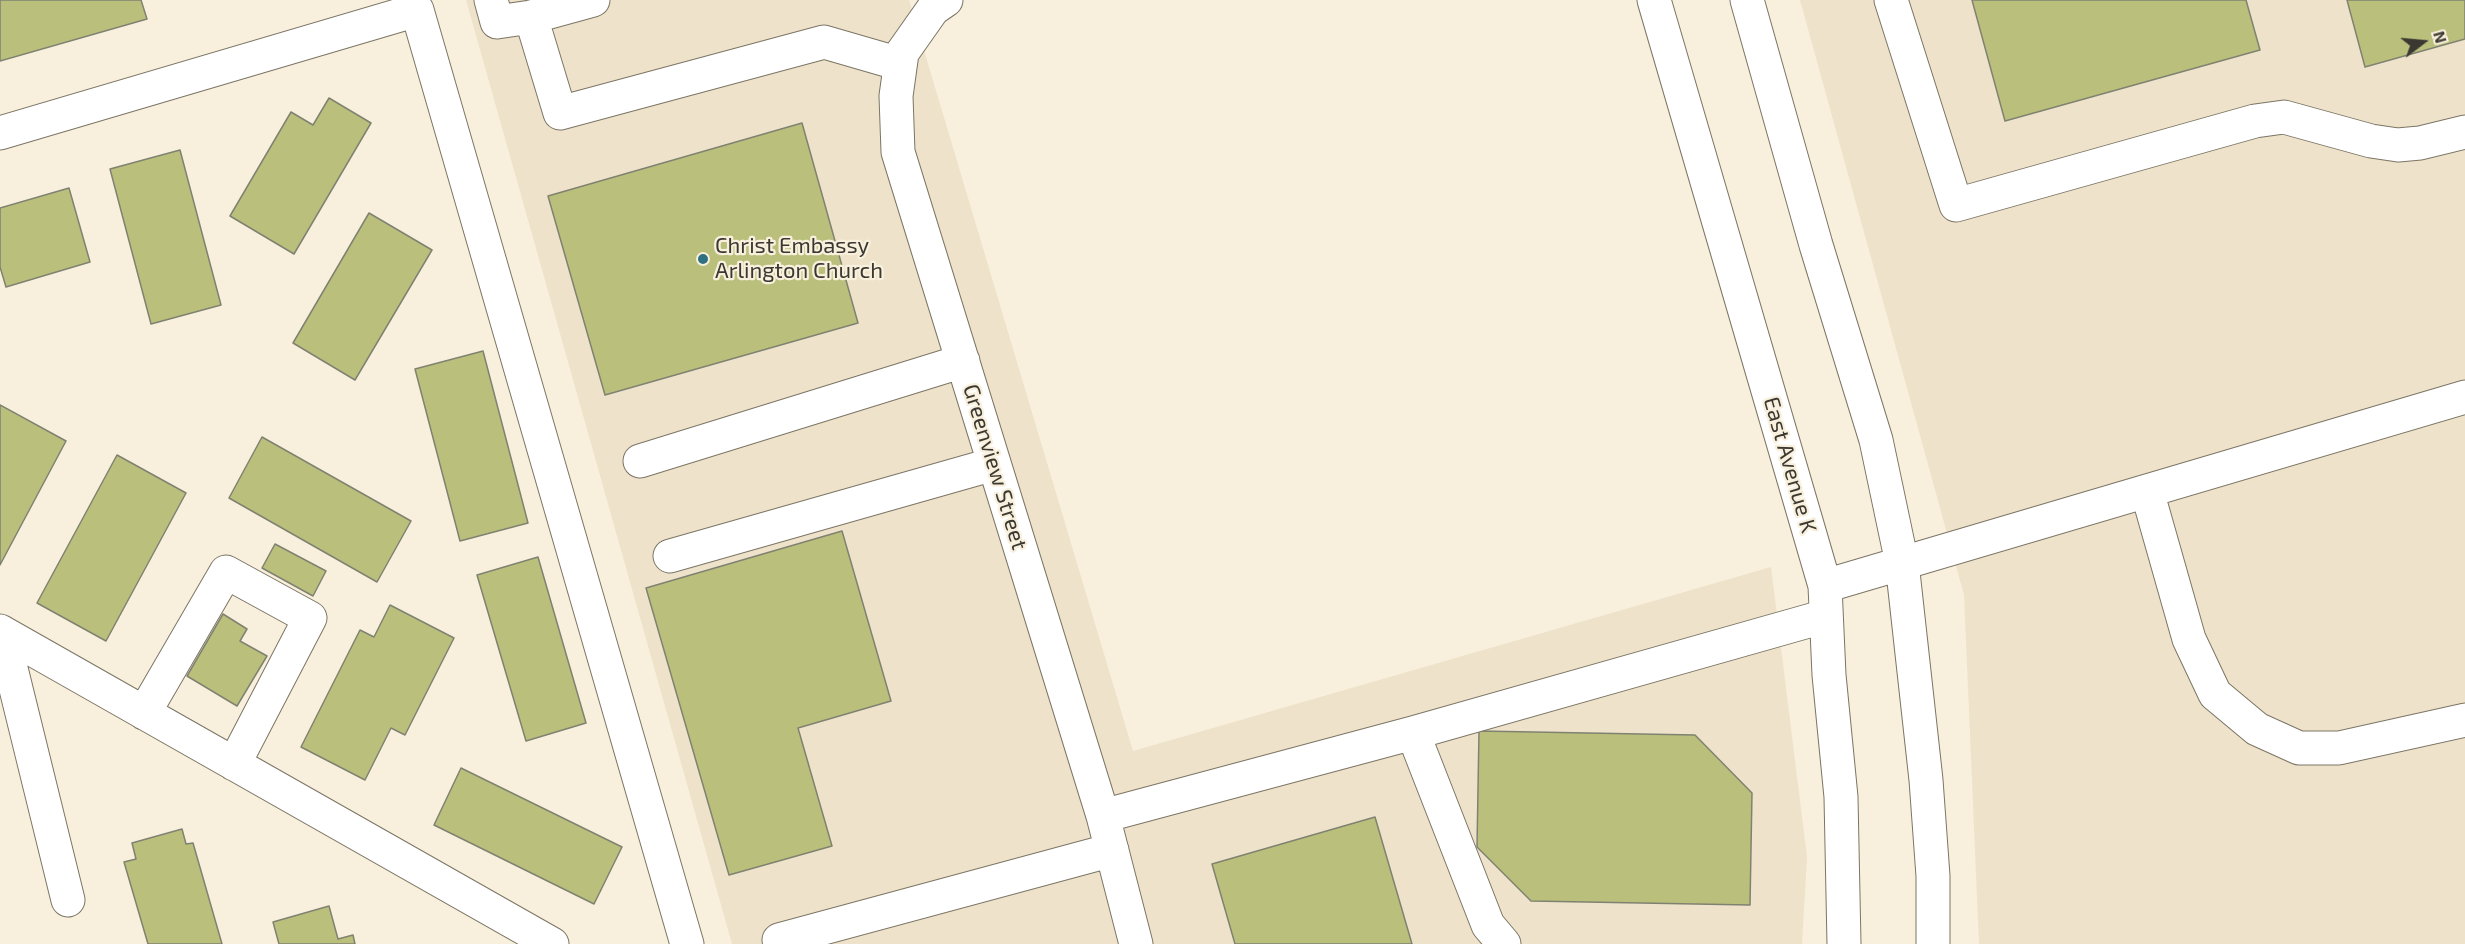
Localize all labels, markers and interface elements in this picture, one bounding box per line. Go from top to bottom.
north arrow [2393,12,2453,72]
text: N [2430,29,2452,45]
place label: Christ Embassy Arlington Church [715,233,883,284]
marker: Christ Embassy Arlington Church [696,252,710,266]
street label: Greenview Street [957,381,1033,553]
street label: East Avenue K [1758,394,1822,536]

